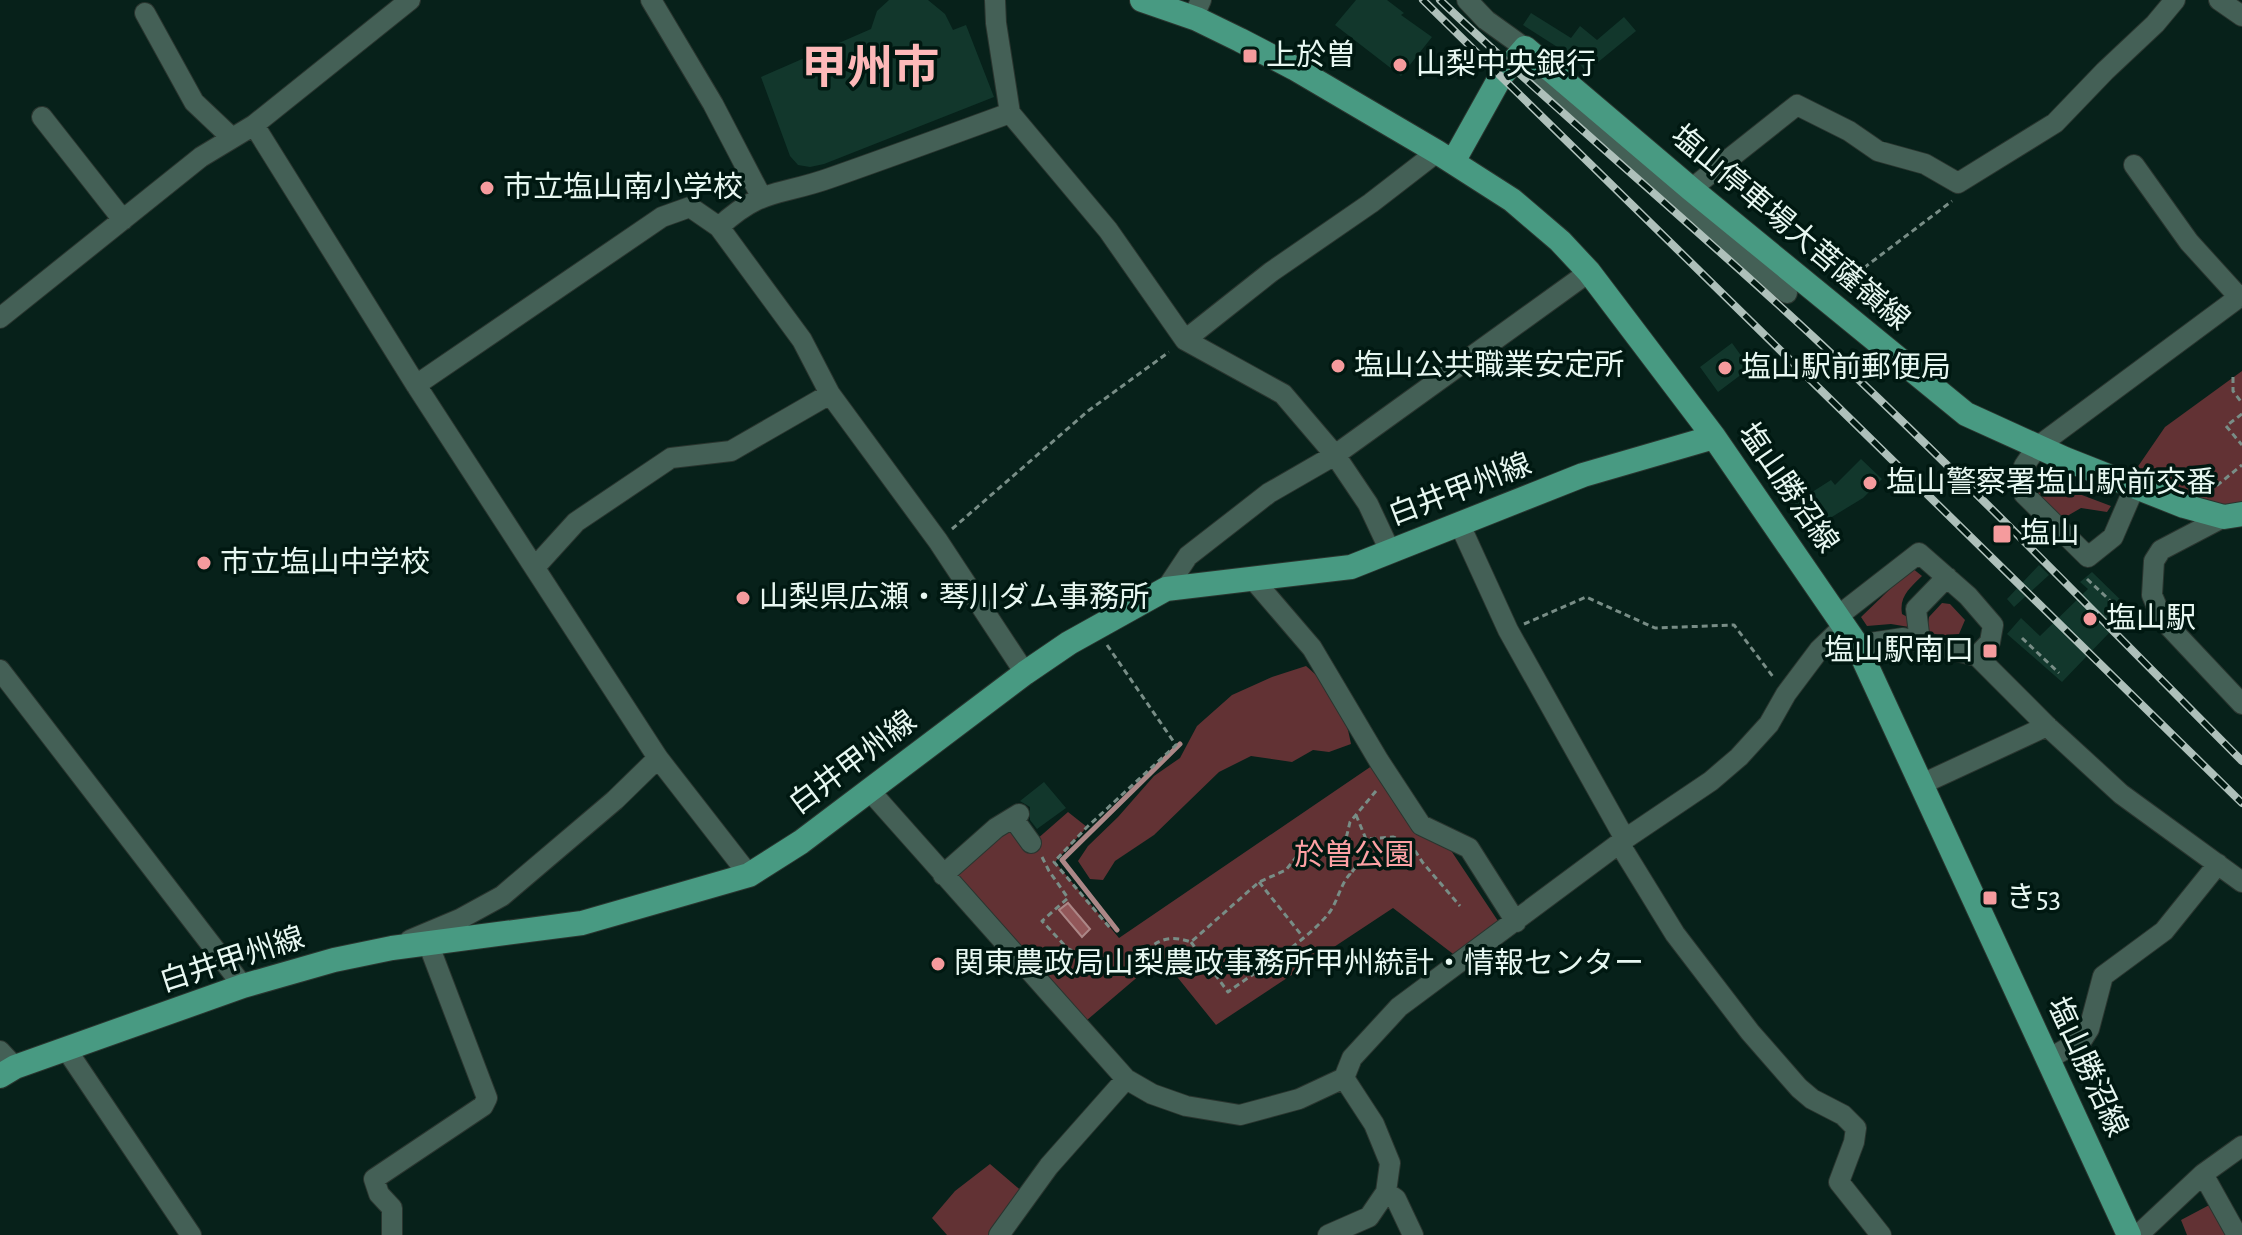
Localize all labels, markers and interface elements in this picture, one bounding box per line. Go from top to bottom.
place label: 上於曽 [1266,39,1356,71]
district label: 甲州市 [801,43,939,92]
marker: 上於曽 [1241,47,1259,65]
place label: 山梨中央銀行 [1416,48,1596,80]
marker: 山梨中央銀行 [1391,56,1409,74]
street label: 塩山停車場大菩薩嶺線 [1665,119,1916,336]
place label: 市立塩山南小学校 [503,171,743,203]
marker: 市立塩山南小学校 [478,179,496,197]
place label: 塩山公共職業安定所 [1354,349,1624,381]
place label: 塩山駅前郵便局 [1741,351,1951,383]
marker: 塩山公共職業安定所 [1329,357,1347,375]
marker: 塩山駅前郵便局 [1716,359,1734,377]
street label: 塩山勝沼線 [1733,417,1845,558]
street label: 白井甲州線 [1384,447,1535,531]
place label: 塩山警察署塩山駅前交番 [1886,466,2216,498]
marker: 塩山警察署塩山駅前交番 [1861,474,1879,492]
place label: 塩山 [2020,517,2080,549]
marker: 塩山 [1991,523,2013,545]
place label: 市立塩山中学校 [220,546,430,578]
marker: 市立塩山中学校 [195,554,213,572]
place label: 山梨県広瀬・琴川ダム事務所 [759,581,1149,613]
marker: 山梨県広瀬・琴川ダム事務所 [734,589,752,607]
place label: 塩山駅 [2106,602,2196,634]
marker: 塩山駅 [2081,610,2099,628]
place label: 塩山駅南口 [1824,634,1974,666]
marker: 塩山駅南口 [1981,642,1999,660]
street label: 白井甲州線 [783,704,922,820]
park label: 於曽公園 [1294,839,1414,871]
place label: き53 [2006,883,2061,913]
marker: き53 [1981,889,1999,907]
street label: 白井甲州線 [155,921,308,997]
place label: 関東農政局山梨農政事務所甲州統計・情報センター [954,947,1644,979]
marker: 関東農政局山梨農政事務所甲州統計・情報センター [929,955,947,973]
street label: 塩山勝沼線 [2042,992,2134,1141]

